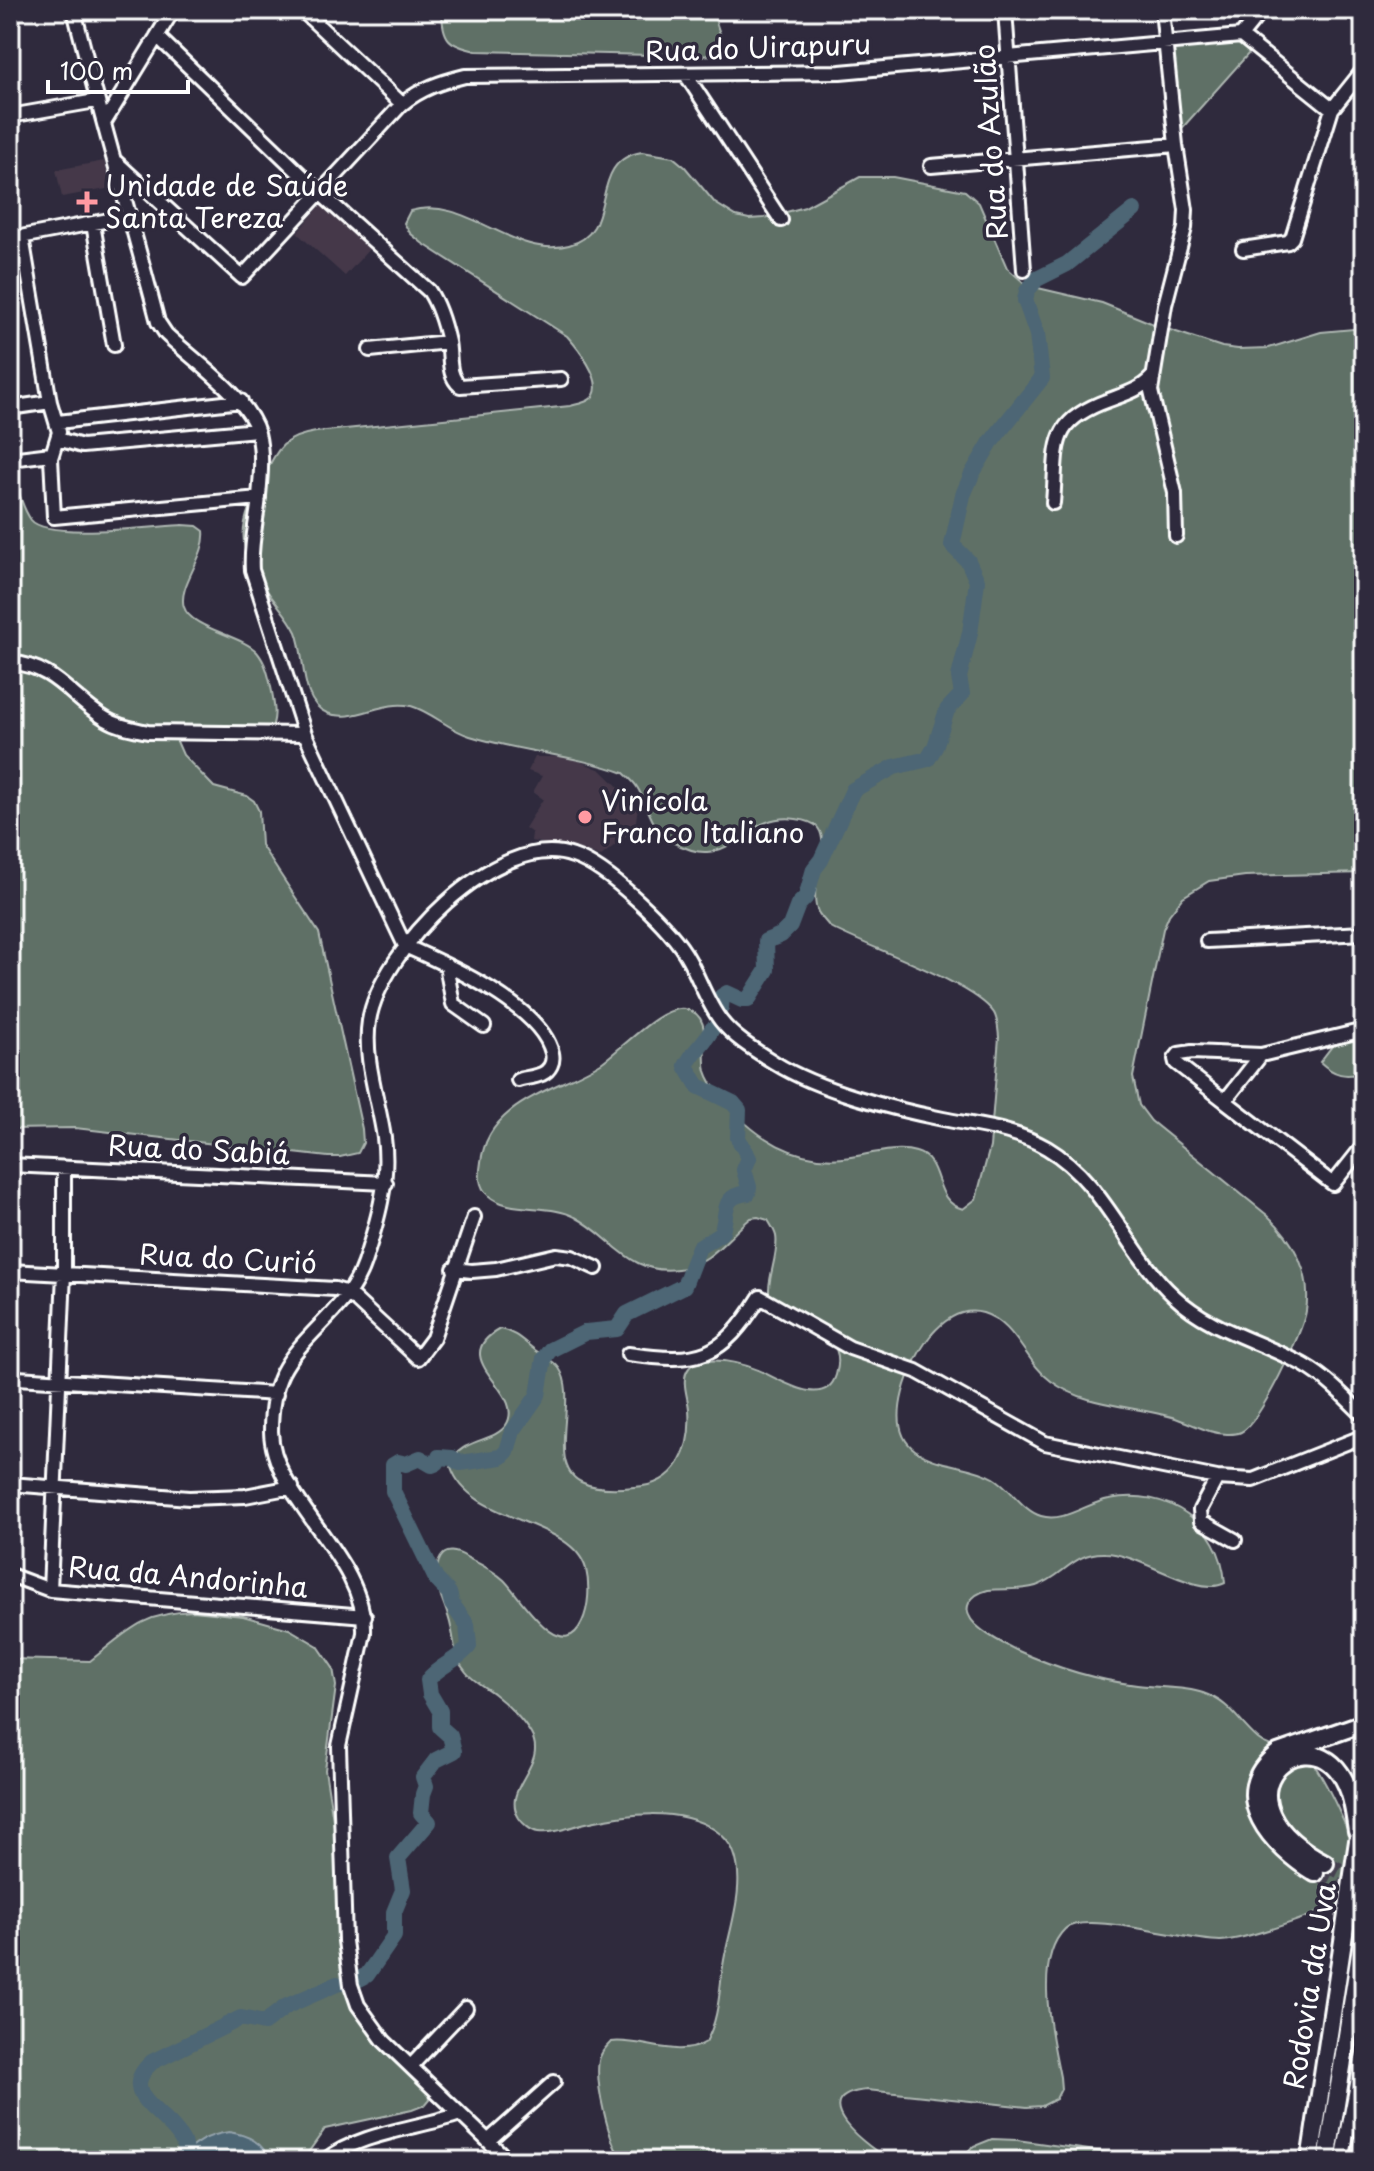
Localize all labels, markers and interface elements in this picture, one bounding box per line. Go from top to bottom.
street label: Rua do Uirapuru [644,21,872,72]
street label: Rua do Azulão [961,43,1018,241]
scale bar [48,44,188,94]
text: 100 m [60,52,133,88]
place label: Unidade de Saúde Santa Tereza [105,163,348,238]
marker: Unidade de Saúde Santa Tereza [76,191,98,213]
place label: Vinícola Franco Italiano [601,778,804,853]
marker: Vinícola Franco Italiano [576,808,594,826]
street label: Rua do Sabiá [107,1122,291,1175]
street label: Rua do Curió [138,1231,318,1284]
street label: Rua da Andorinha [67,1544,310,1607]
street label: Rodovia da Uva [1271,1879,1346,2092]

